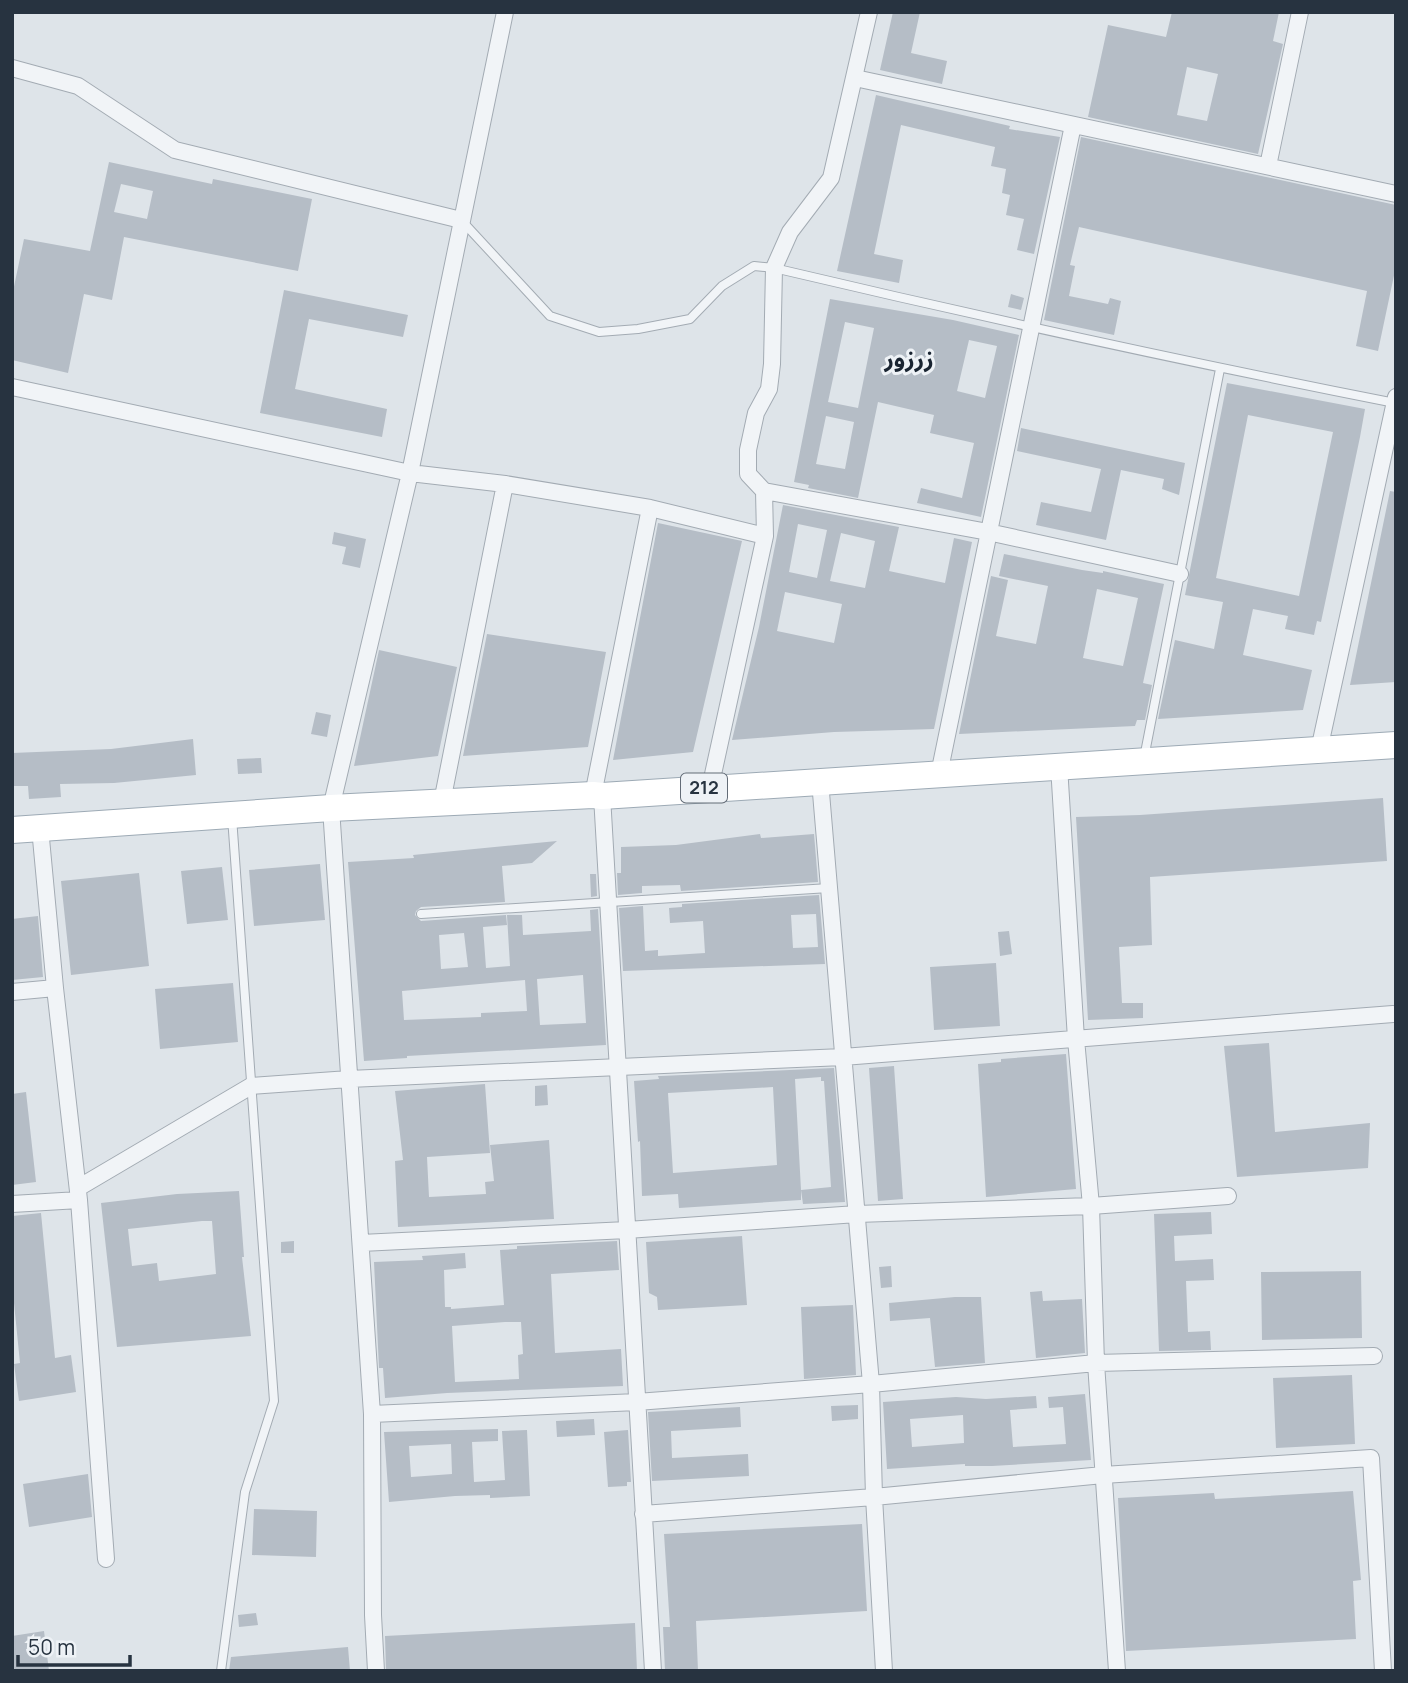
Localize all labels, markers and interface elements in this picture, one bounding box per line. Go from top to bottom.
district label: زرزور [883,342,934,374]
road number: 212 [681,774,727,802]
scale bar [18,1624,130,1668]
text: 50 m [28,1633,75,1661]

